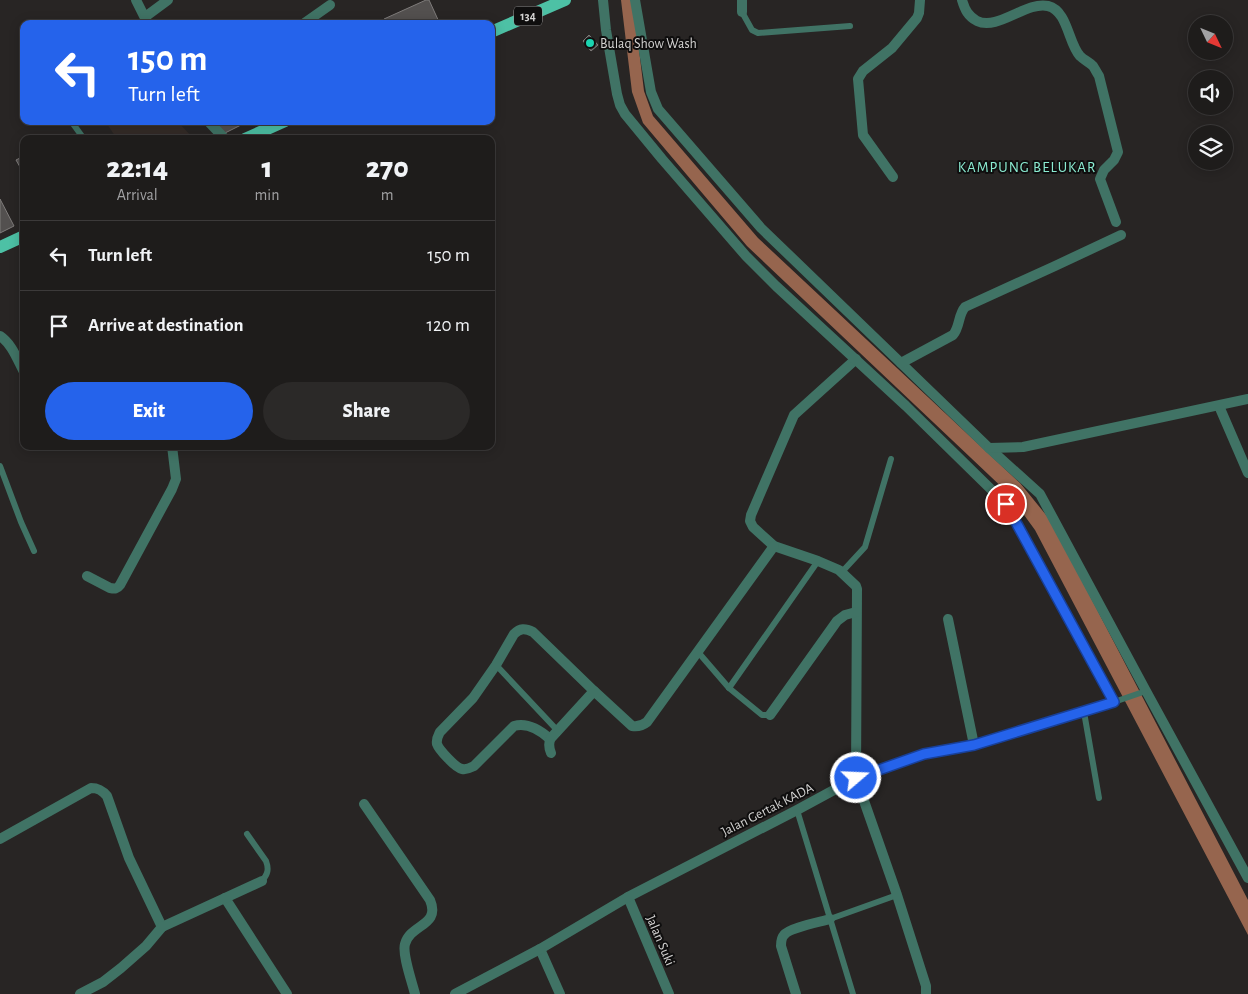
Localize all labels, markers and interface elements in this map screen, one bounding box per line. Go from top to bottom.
road number: 134 [514,7,542,26]
north arrow [1188,15,1232,60]
map controls [1188,15,1233,170]
marker: Bulaq Show Wash [584,37,596,49]
place label: Bulaq Show Wash [600,37,697,51]
icon: left [45,40,110,105]
text: 150 m [128,42,208,77]
button: sound [1188,70,1233,115]
text: Turn left [128,83,200,105]
button: layers [1188,125,1233,170]
text: 22:14 [106,153,168,183]
text: 1 [261,153,272,183]
text: 270 [366,153,409,183]
district label: KAMPUNG BELUKAR [958,160,1096,175]
text: Arrival [117,187,158,203]
text: min [254,187,279,203]
text: m [381,187,394,203]
icon: left [45,242,73,270]
text: Turn left [88,246,152,265]
text: 150 m [427,246,470,265]
icon: arrive [45,312,73,340]
text: Arrive at destination [88,316,244,335]
text: 120 m [426,316,470,335]
button: Exit [45,382,253,440]
button: Share [263,382,470,440]
pin [985,483,1027,525]
icon: arrive [992,490,1020,518]
position arrow [829,751,881,803]
street label: Jalan Gertak KADA [719,781,816,839]
street label: Jalan Suki [643,913,677,968]

